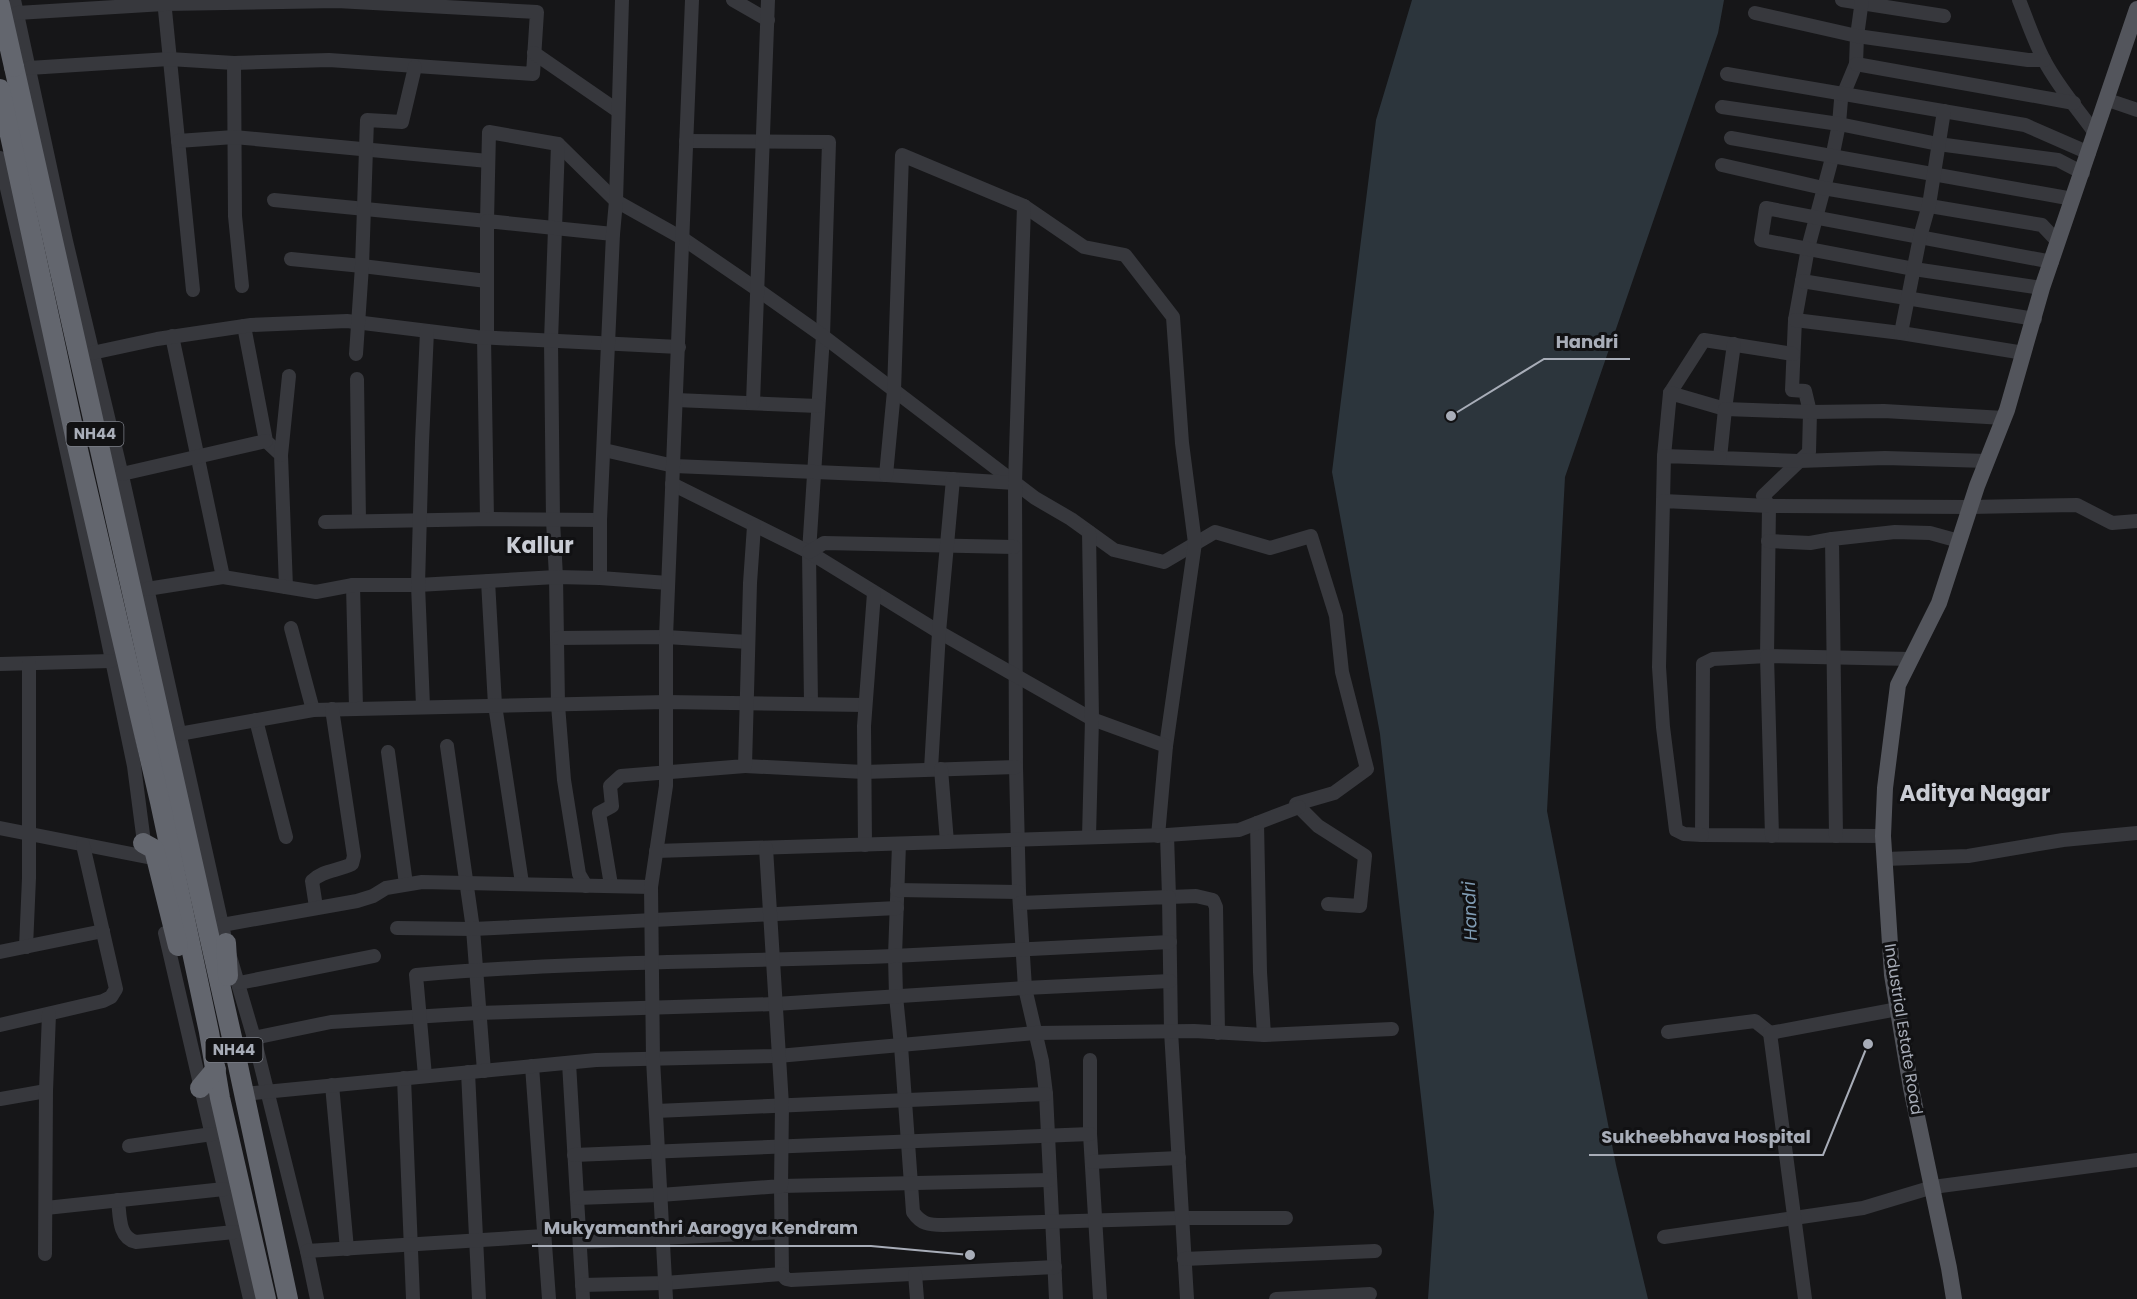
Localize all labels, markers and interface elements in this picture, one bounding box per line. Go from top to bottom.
callout: Handri [1544,323,1630,359]
text: Handri [1556,329,1618,354]
road number: NH44 [66,422,124,446]
district label: Kallur [506,530,574,561]
district label: Aditya Nagar [1900,778,2050,809]
water label: Handri [1456,880,1483,941]
street label: Industrial Estate Road [1879,942,1928,1116]
road number: NH44 [206,1038,262,1062]
callout: Sukheebhava Hospital [1589,1119,1823,1155]
text: Sukheebhava Hospital [1601,1124,1811,1149]
callout: Mukyamanthri Aarogya Kendram [532,1210,871,1246]
text: Mukyamanthri Aarogya Kendram [544,1215,858,1240]

